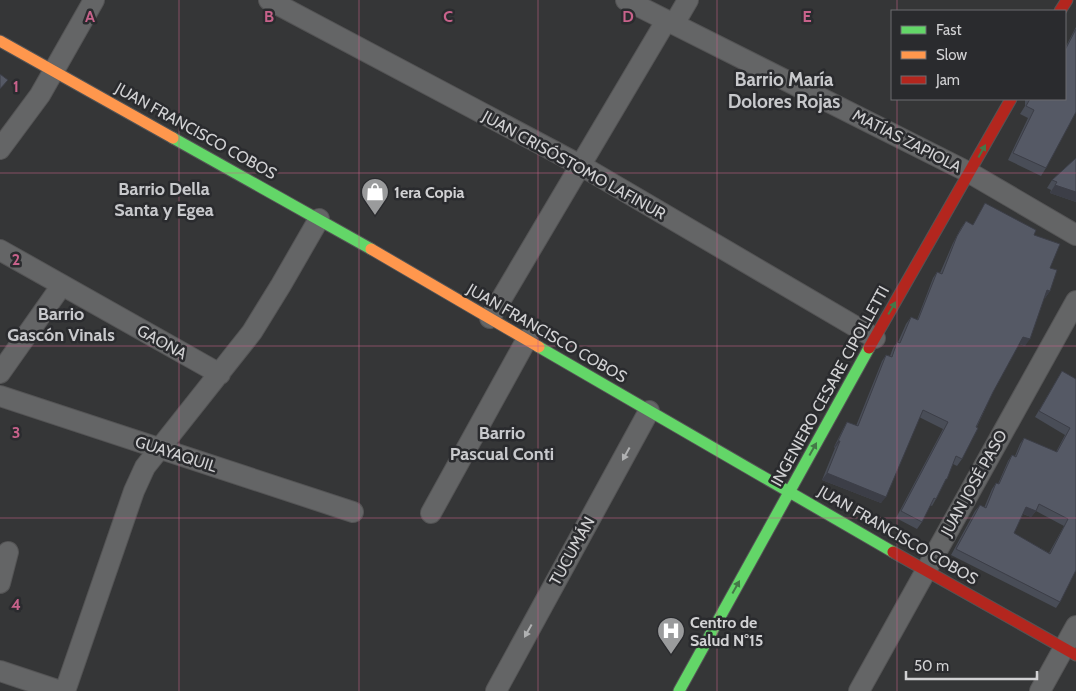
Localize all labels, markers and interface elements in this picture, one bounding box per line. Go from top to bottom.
text: A [85,7,95,26]
text: B [264,7,274,26]
text: C [443,7,453,26]
text: D [622,7,634,26]
text: E [802,7,812,26]
legend [891,10,1066,100]
text: Fast [936,21,961,39]
text: Slow [936,46,967,64]
district label: Barrio María Dolores Rojas [728,68,840,113]
text: Jam [935,71,960,89]
text: 1 [13,77,19,96]
street label: JUAN FRANCISCO COBOS [111,78,280,183]
street label: MATÍAS ZAPIOLA [849,105,965,177]
street label: JUAN CRISÓSTOMO LAFINUR [478,106,669,224]
one-way arrow [977,145,986,158]
shop icon: 1era Copia [360,177,390,216]
district label: Barrio Della Santa y Egea [114,178,214,221]
place label: 1era Copia [394,183,465,202]
text: 2 [12,250,20,269]
street label: JUAN FRANCISCO COBOS [463,279,630,387]
street label: INGENIERO CESARE CIPOLLETTI [767,282,893,490]
one-way arrow [888,301,897,314]
district label: Barrio Gascón Vinals [7,303,115,346]
street label: GAONA [134,321,190,363]
district label: Barrio Pascual Conti [450,422,554,465]
text: 3 [12,423,20,442]
street label: JUAN JOSÉ PASO [937,427,1011,540]
street label: GUAYAQUIL [133,432,219,476]
one-way arrow [808,443,817,456]
one-way arrow [622,447,630,461]
street label: JUAN FRANCISCO COBOS [814,481,981,589]
street label: TUCUMÁN [545,513,599,589]
one-way arrow [732,580,741,594]
text: 4 [11,595,21,614]
place label: Centro de Salud N°15 [690,613,763,650]
hospital icon: Centro de Salud N°15 [656,616,686,655]
one-way arrow [524,625,533,638]
scale bar [906,648,1037,680]
text: 50 m [914,657,949,675]

